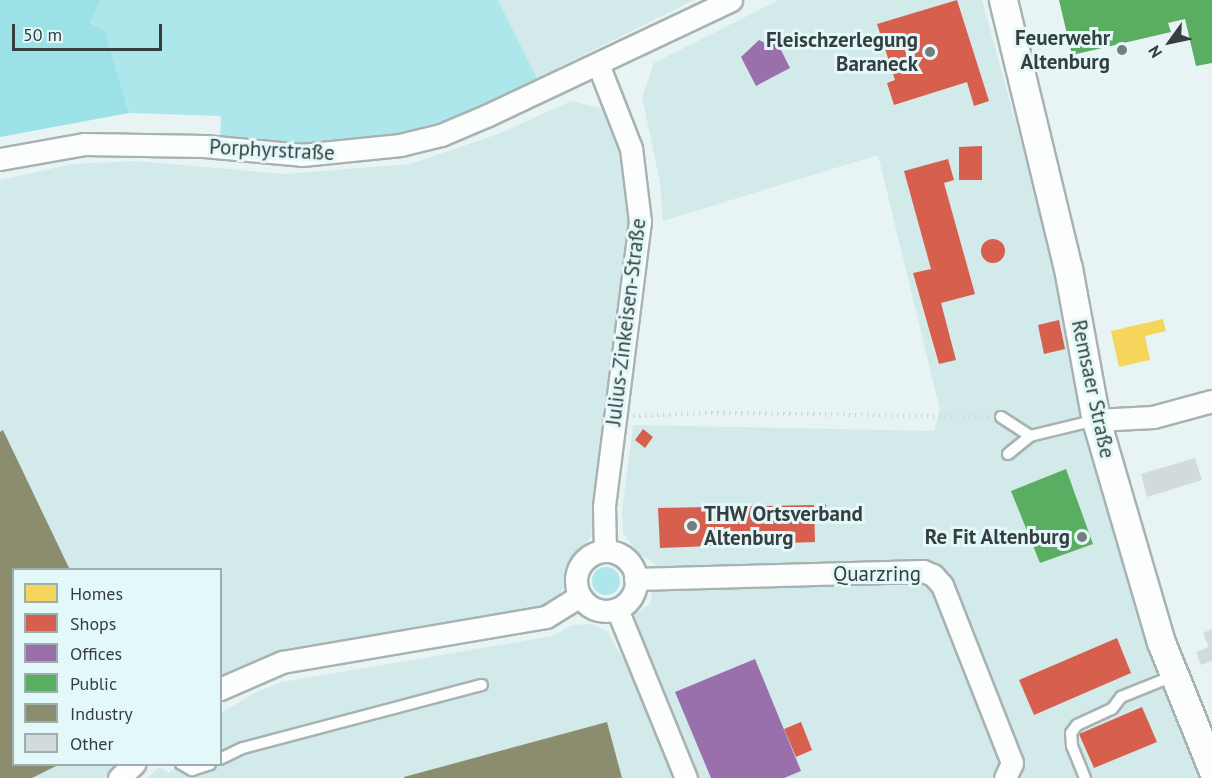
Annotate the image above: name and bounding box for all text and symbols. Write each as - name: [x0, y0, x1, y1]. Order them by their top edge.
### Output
- scale bar: [15, 12, 165, 50]
- north arrow: [1140, 12, 1200, 72]
- text: 50 m: [23, 23, 62, 46]
- place label: Feuerwehr Altenburg: [1015, 25, 1110, 75]
- place label: Fleischzerlegung Baraneck: [766, 27, 918, 77]
- text: N: [1144, 42, 1166, 62]
- marker: Feuerwehr Altenburg: [1115, 43, 1129, 57]
- marker: Fleischzerlegung Baraneck: [923, 45, 937, 59]
- street label: Porphyrstraße: [209, 134, 335, 166]
- street label: Julius-Zinkeisen-Straße: [601, 217, 651, 427]
- street label: Remsaer Straße: [1066, 318, 1120, 460]
- place label: THW Ortsverband Altenburg: [704, 501, 864, 551]
- marker: THW Ortsverband Altenburg: [685, 519, 699, 533]
- place label: Re Fit Altenburg: [924, 524, 1070, 550]
- marker: Re Fit Altenburg: [1075, 530, 1089, 544]
- street label: Quarzring: [833, 561, 921, 587]
- legend: [12, 568, 222, 766]
- text: Homes: [70, 582, 123, 605]
- text: Shops: [70, 612, 116, 635]
- text: Offices: [70, 642, 122, 665]
- text: Public: [70, 672, 117, 695]
- text: Industry: [70, 702, 133, 725]
- text: Other: [70, 732, 114, 755]

